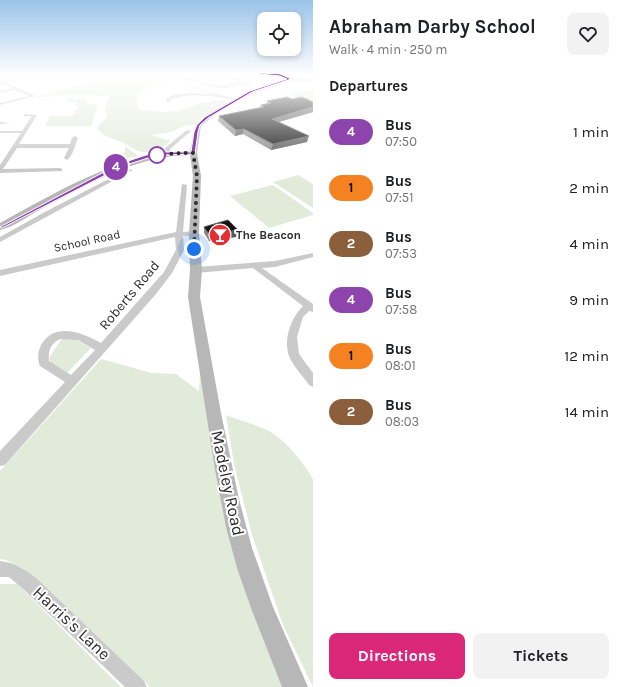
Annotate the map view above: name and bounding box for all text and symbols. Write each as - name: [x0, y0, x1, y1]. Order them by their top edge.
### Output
- map controls: [257, 12, 301, 56]
- button: locate: [257, 12, 301, 56]
- button: heart: [567, 13, 609, 55]
- text: Abraham Darby School: [329, 16, 536, 38]
- text: Walk · 4 min · 250 m: [329, 42, 447, 57]
- text: Departures: [329, 77, 408, 95]
- text: Bus: [385, 116, 412, 134]
- text: 4: [347, 123, 355, 140]
- text: 1 min: [573, 123, 609, 141]
- text: 07:50: [385, 134, 417, 149]
- unlabelled marker: [148, 146, 166, 164]
- line badge: 4: [103, 154, 129, 180]
- text: 4: [112, 158, 120, 175]
- text: Bus: [385, 172, 412, 190]
- text: 1: [349, 179, 354, 196]
- text: 2 min: [569, 179, 609, 197]
- text: 07:51: [385, 190, 413, 205]
- bar icon: The Beacon: [207, 222, 233, 248]
- street label: School Road: [52, 227, 122, 255]
- place label: The Beacon: [236, 228, 301, 242]
- text: Bus: [385, 228, 412, 246]
- text: 2: [347, 235, 355, 252]
- text: 4 min: [570, 235, 609, 253]
- your location: [184, 239, 204, 259]
- text: 07:53: [385, 246, 417, 261]
- street label: Roberts Road: [96, 257, 163, 333]
- text: Bus: [385, 284, 412, 302]
- text: 4: [347, 291, 355, 308]
- text: 9 min: [569, 291, 609, 309]
- text: 07:58: [385, 302, 417, 317]
- text: Bus: [385, 340, 412, 358]
- text: 1: [349, 347, 354, 364]
- text: 12 min: [564, 347, 609, 365]
- text: 08:01: [385, 358, 416, 373]
- text: Bus: [385, 396, 412, 414]
- text: 2: [347, 403, 355, 420]
- text: 14 min: [565, 403, 609, 421]
- text: 08:03: [385, 414, 419, 429]
- street label: Madeley Road: [207, 429, 249, 537]
- street label: Harris's Lane: [29, 582, 115, 664]
- button: Directions: [329, 633, 465, 679]
- button: Tickets: [473, 633, 609, 679]

